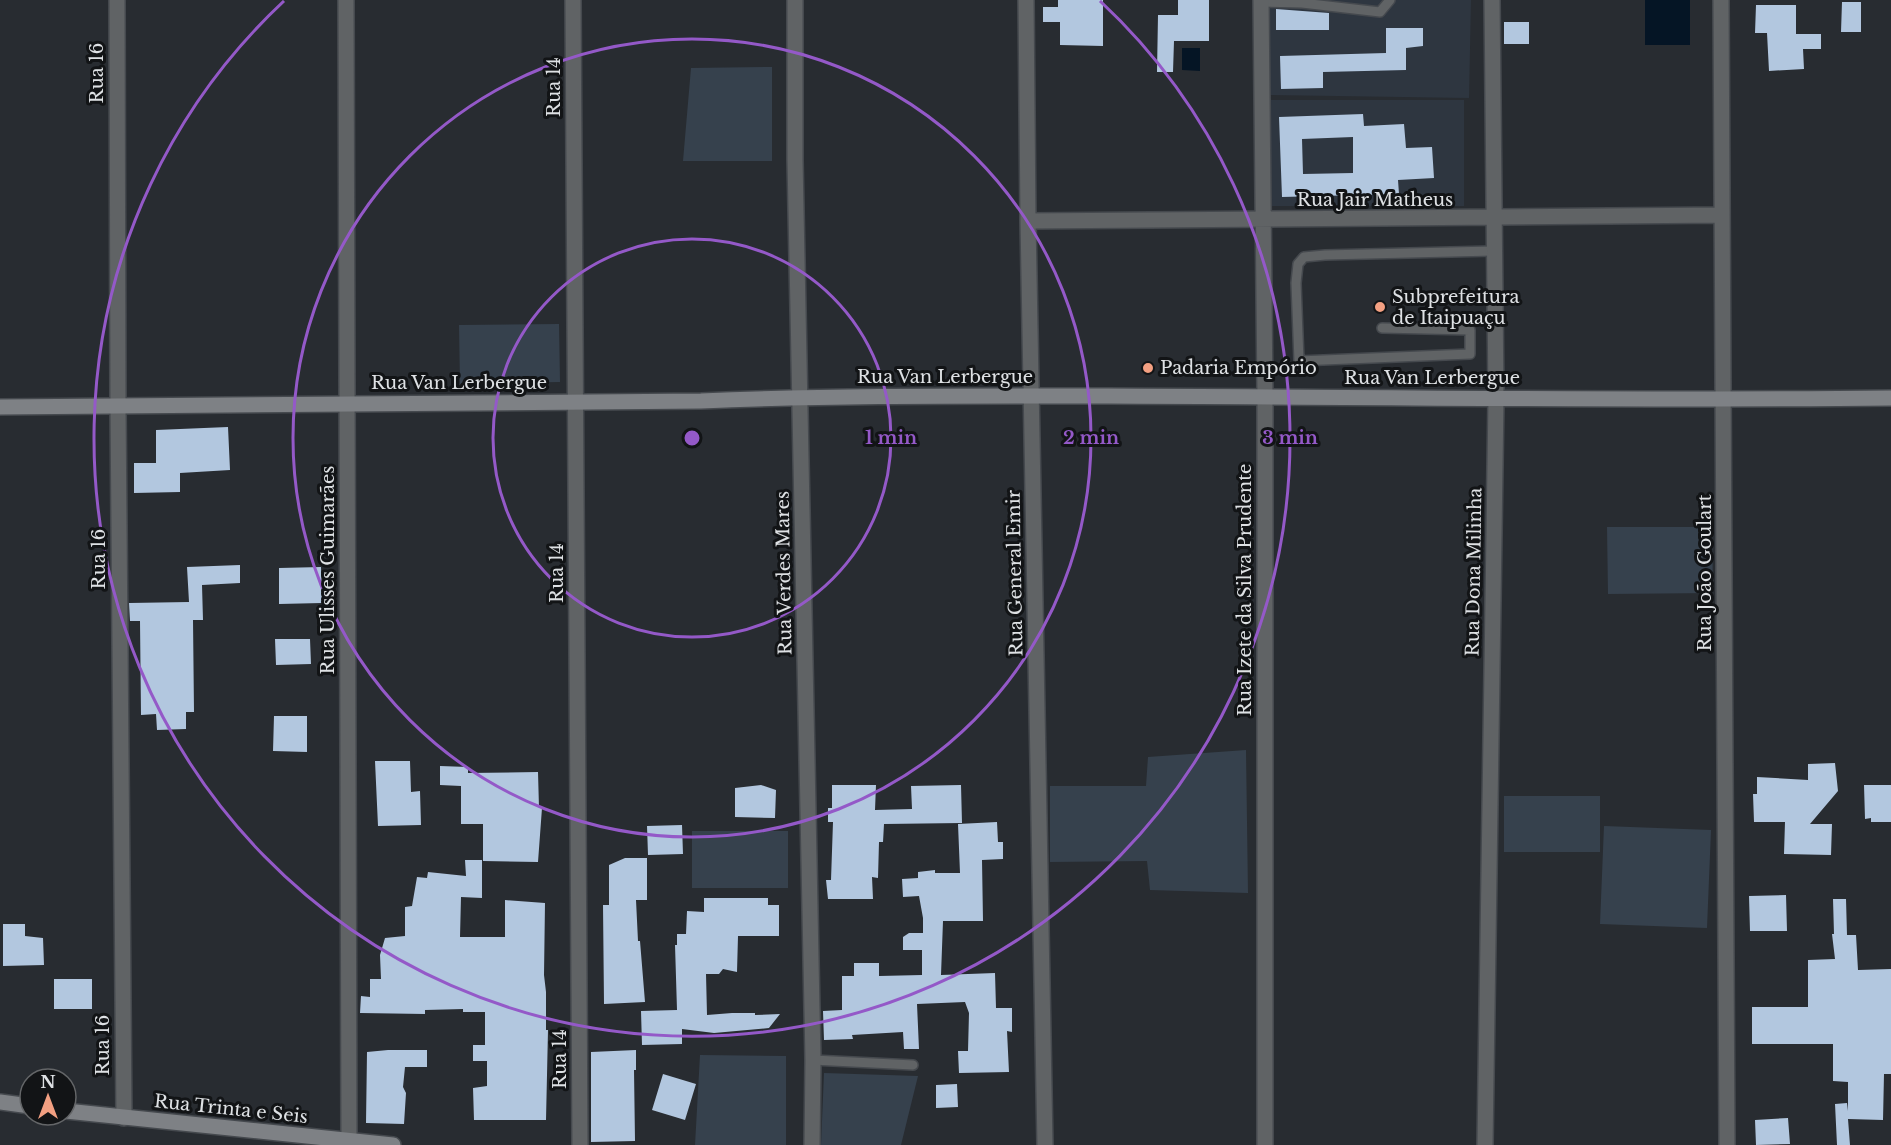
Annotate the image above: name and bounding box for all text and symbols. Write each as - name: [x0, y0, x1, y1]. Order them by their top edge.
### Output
- street label: Rua 16: [86, 43, 108, 103]
- street label: Rua 14: [543, 57, 565, 117]
- street label: Rua Jair Matheus: [1297, 189, 1453, 211]
- place label: Subprefeitura de Itaipuaçu: [1392, 286, 1519, 329]
- marker: Subprefeitura de Itaipuaçu: [1373, 300, 1387, 314]
- place label: Padaria Empório: [1160, 357, 1317, 379]
- marker: Padaria Empório: [1141, 361, 1155, 375]
- street label: Rua Van Lerbergue: [857, 366, 1033, 388]
- street label: Rua Van Lerbergue: [1344, 367, 1520, 389]
- street label: Rua Van Lerbergue: [371, 372, 547, 394]
- text: 1 min: [865, 427, 917, 449]
- text: 2 min: [1063, 427, 1119, 449]
- text: 3 min: [1262, 427, 1318, 449]
- centre of rings: [682, 428, 702, 448]
- street label: Rua Izete da Silva Prudente: [1234, 464, 1256, 716]
- street label: Rua Ulisses Guimarães: [317, 466, 339, 674]
- street label: Rua Dona Milinha: [1462, 487, 1486, 657]
- street label: Rua General Emir: [1003, 489, 1027, 656]
- street label: Rua Verdes Mares: [772, 491, 796, 655]
- street label: Rua João Goulart: [1694, 494, 1716, 652]
- street label: Rua 16: [88, 529, 110, 589]
- street label: Rua 14: [546, 543, 568, 603]
- street label: Rua 16: [92, 1015, 114, 1075]
- street label: Rua 14: [549, 1029, 571, 1089]
- north arrow: [18, 1067, 78, 1127]
- text: N: [40, 1072, 56, 1092]
- street label: Rua Trinta e Seis: [153, 1090, 309, 1128]

